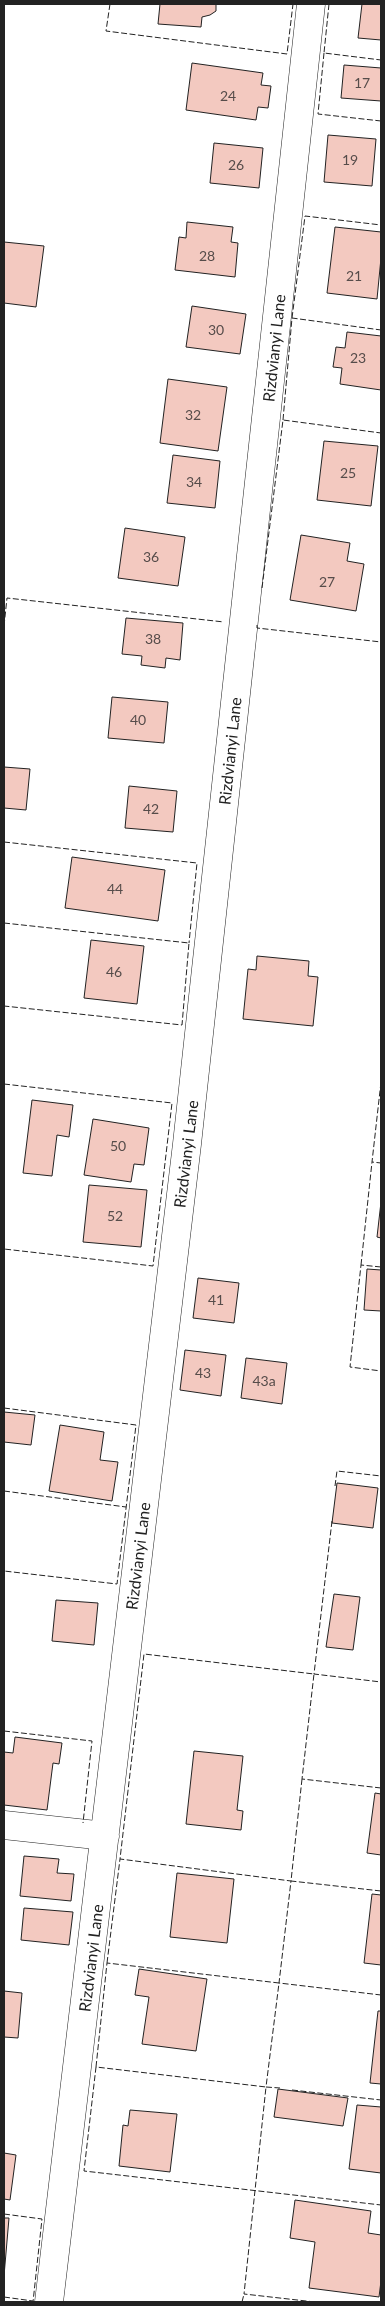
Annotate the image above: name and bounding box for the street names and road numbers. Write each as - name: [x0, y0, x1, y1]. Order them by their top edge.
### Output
- street label: Rizdvianyi Lane: [258, 293, 289, 403]
- street label: Rizdvianyi Lane: [214, 696, 245, 806]
- street label: Rizdvianyi Lane: [169, 1099, 202, 1209]
- street label: Rizdvianyi Lane: [121, 1501, 154, 1611]
- street label: Rizdvianyi Lane: [74, 1903, 107, 2013]

